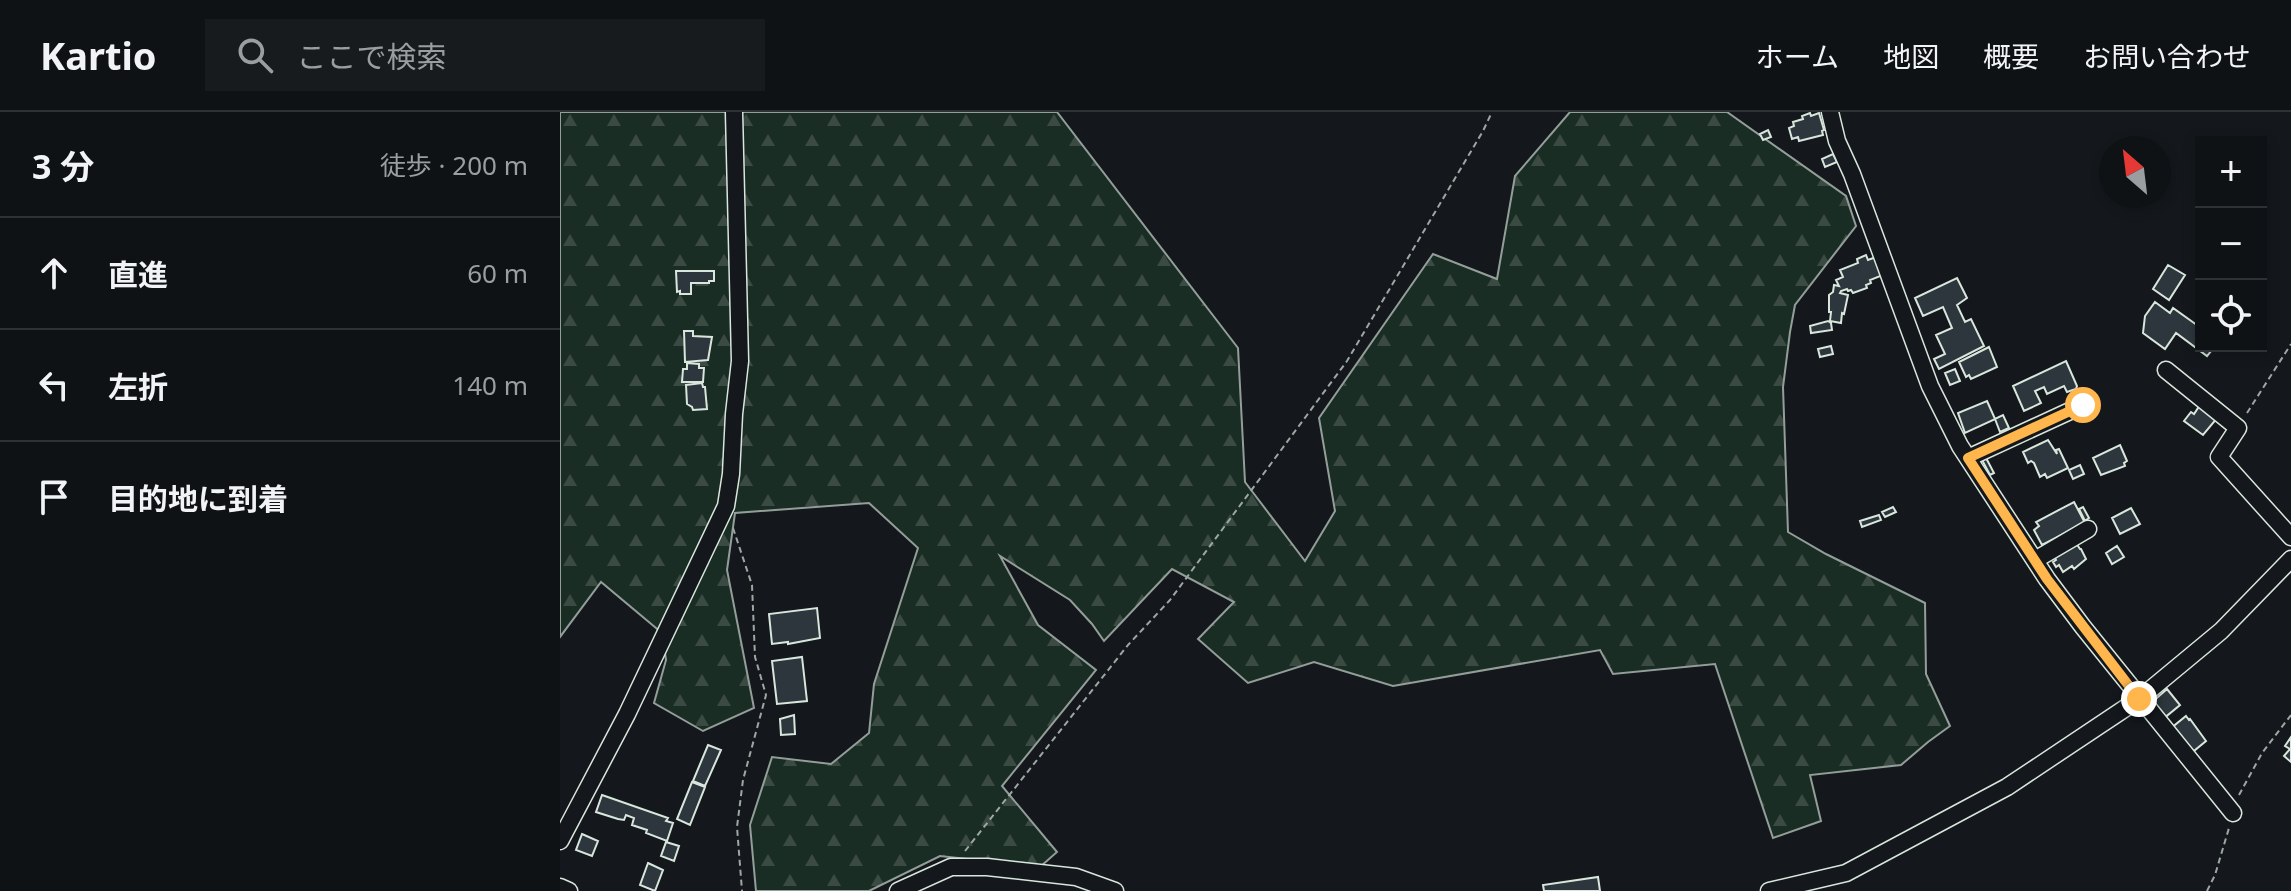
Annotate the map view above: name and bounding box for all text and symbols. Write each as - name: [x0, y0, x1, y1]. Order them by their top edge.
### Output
- search box: [205, 19, 765, 91]
- text: Kartio: [40, 29, 157, 81]
- icon: search: [233, 33, 277, 77]
- text: ここで検索: [297, 36, 447, 77]
- text: ホーム: [1756, 37, 1839, 75]
- text: 地図: [1883, 37, 1939, 75]
- text: 概要: [1983, 37, 2039, 75]
- text: お問い合わせ: [2083, 37, 2251, 75]
- north arrow: [2099, 136, 2171, 208]
- map controls: [2195, 136, 2267, 352]
- button: +: [2195, 136, 2267, 208]
- text: 3 分: [32, 143, 94, 189]
- text: 徒歩 · 200 m: [380, 147, 528, 183]
- button: −: [2195, 208, 2267, 280]
- icon: ahead: [32, 251, 76, 295]
- text: 直進: [108, 254, 168, 295]
- text: 60 m: [467, 255, 528, 291]
- button: locate: [2195, 280, 2267, 352]
- icon: left: [32, 363, 76, 407]
- text: 左折: [108, 366, 168, 407]
- text: 140 m: [452, 367, 528, 403]
- route start: [2065, 387, 2101, 423]
- icon: arrive: [32, 475, 76, 519]
- text: 目的地に到着: [108, 478, 288, 519]
- route end: [2121, 681, 2157, 717]

